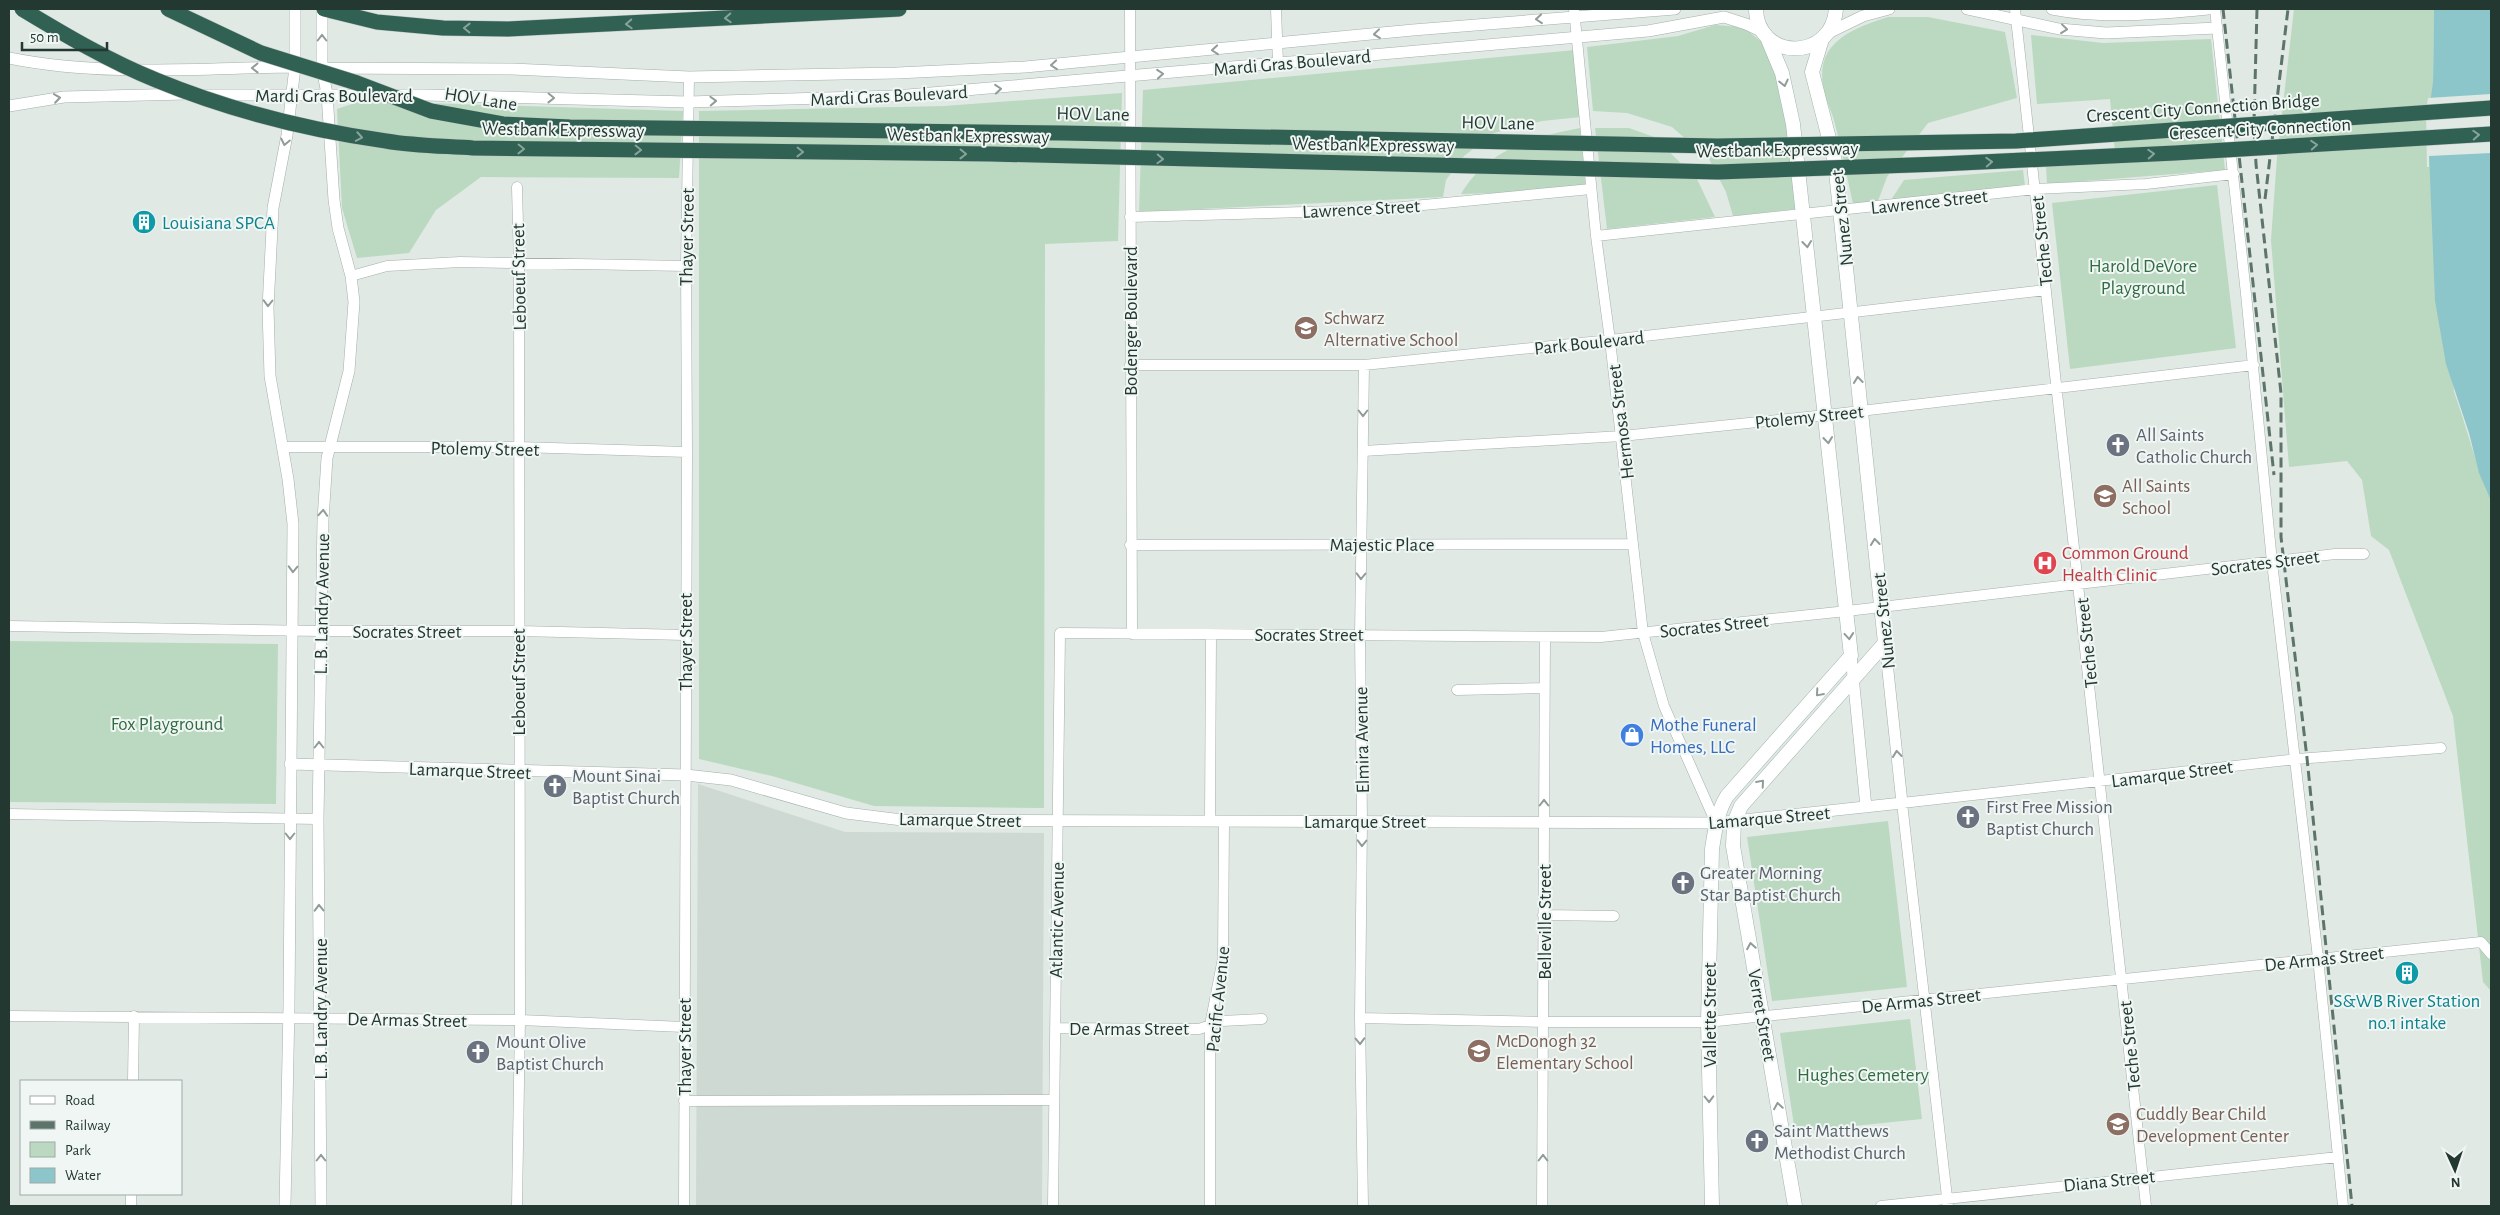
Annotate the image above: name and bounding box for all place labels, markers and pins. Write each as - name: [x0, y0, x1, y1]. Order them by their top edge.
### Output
- building icon: Louisiana SPCA: [131, 209, 157, 235]
- place label: Louisiana SPCA: [162, 214, 275, 233]
- place label: Schwarz Alternative School: [1324, 309, 1458, 350]
- school or university icon: Schwarz Alternative School: [1293, 315, 1319, 341]
- place label: All Saints Catholic Church: [2136, 426, 2252, 467]
- church icon: All Saints Catholic Church: [2105, 432, 2131, 458]
- place label: All Saints School: [2122, 477, 2190, 518]
- school or university icon: All Saints School: [2092, 483, 2118, 509]
- place label: Common Ground Health Clinic: [2062, 544, 2189, 585]
- hospital icon: Common Ground Health Clinic: [2032, 550, 2058, 576]
- place label: Mothe Funeral Homes, LLC: [1650, 716, 1757, 757]
- shop icon: Mothe Funeral Homes, LLC: [1619, 722, 1645, 748]
- place label: Mount Sinai Baptist Church: [572, 767, 680, 808]
- church icon: Mount Sinai Baptist Church: [542, 773, 568, 799]
- place label: First Free Mission Baptist Church: [1986, 798, 2113, 839]
- church icon: First Free Mission Baptist Church: [1955, 804, 1981, 830]
- place label: Greater Morning Star Baptist Church: [1700, 864, 1841, 905]
- church icon: Greater Morning Star Baptist Church: [1670, 870, 1696, 896]
- building icon: S&WB River Station no.1 intake: [2394, 960, 2420, 986]
- place label: S&WB River Station no.1 intake: [2334, 992, 2480, 1033]
- place label: McDonogh 32 Elementary School: [1496, 1032, 1634, 1073]
- place label: Mount Olive Baptist Church: [496, 1033, 604, 1074]
- school or university icon: McDonogh 32 Elementary School: [1466, 1038, 1492, 1064]
- church icon: Mount Olive Baptist Church: [465, 1039, 491, 1065]
- place label: Cuddly Bear Child Development Center: [2136, 1105, 2289, 1146]
- school or university icon: Cuddly Bear Child Development Center: [2105, 1111, 2131, 1137]
- place label: Saint Matthews Methodist Church: [1774, 1122, 1906, 1163]
- church icon: Saint Matthews Methodist Church: [1744, 1128, 1770, 1154]

